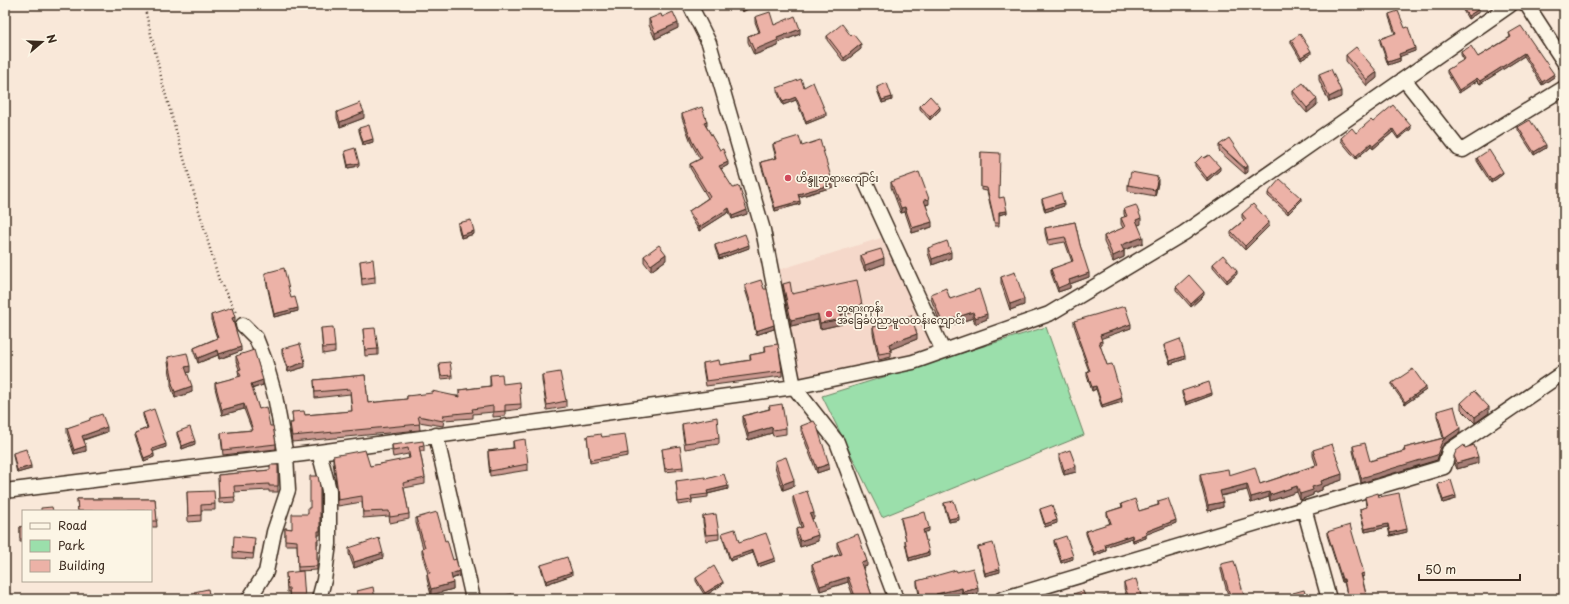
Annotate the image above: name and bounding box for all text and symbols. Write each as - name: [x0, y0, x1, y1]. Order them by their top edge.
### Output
- north arrow: [22, 22, 62, 62]
- text: N: [42, 32, 61, 46]
- place label: ဟိန္ဒူဘုရားကျောင်း: [796, 170, 879, 187]
- marker: ဟိန္ဒူဘုရားကျောင်း: [783, 173, 793, 183]
- place label: ဘုရားကုန်း အခြေခံပညာမူလတန်းကျောင်း: [837, 300, 965, 329]
- marker: ဘုရားကုန်း အခြေခံပညာမူလတန်းကျောင်း: [824, 309, 834, 319]
- legend: [22, 510, 152, 582]
- text: Road: [58, 516, 87, 534]
- text: Park: [58, 536, 85, 554]
- text: Building: [58, 556, 105, 574]
- scale bar: [1419, 556, 1520, 582]
- text: 50 m: [1425, 560, 1456, 578]

